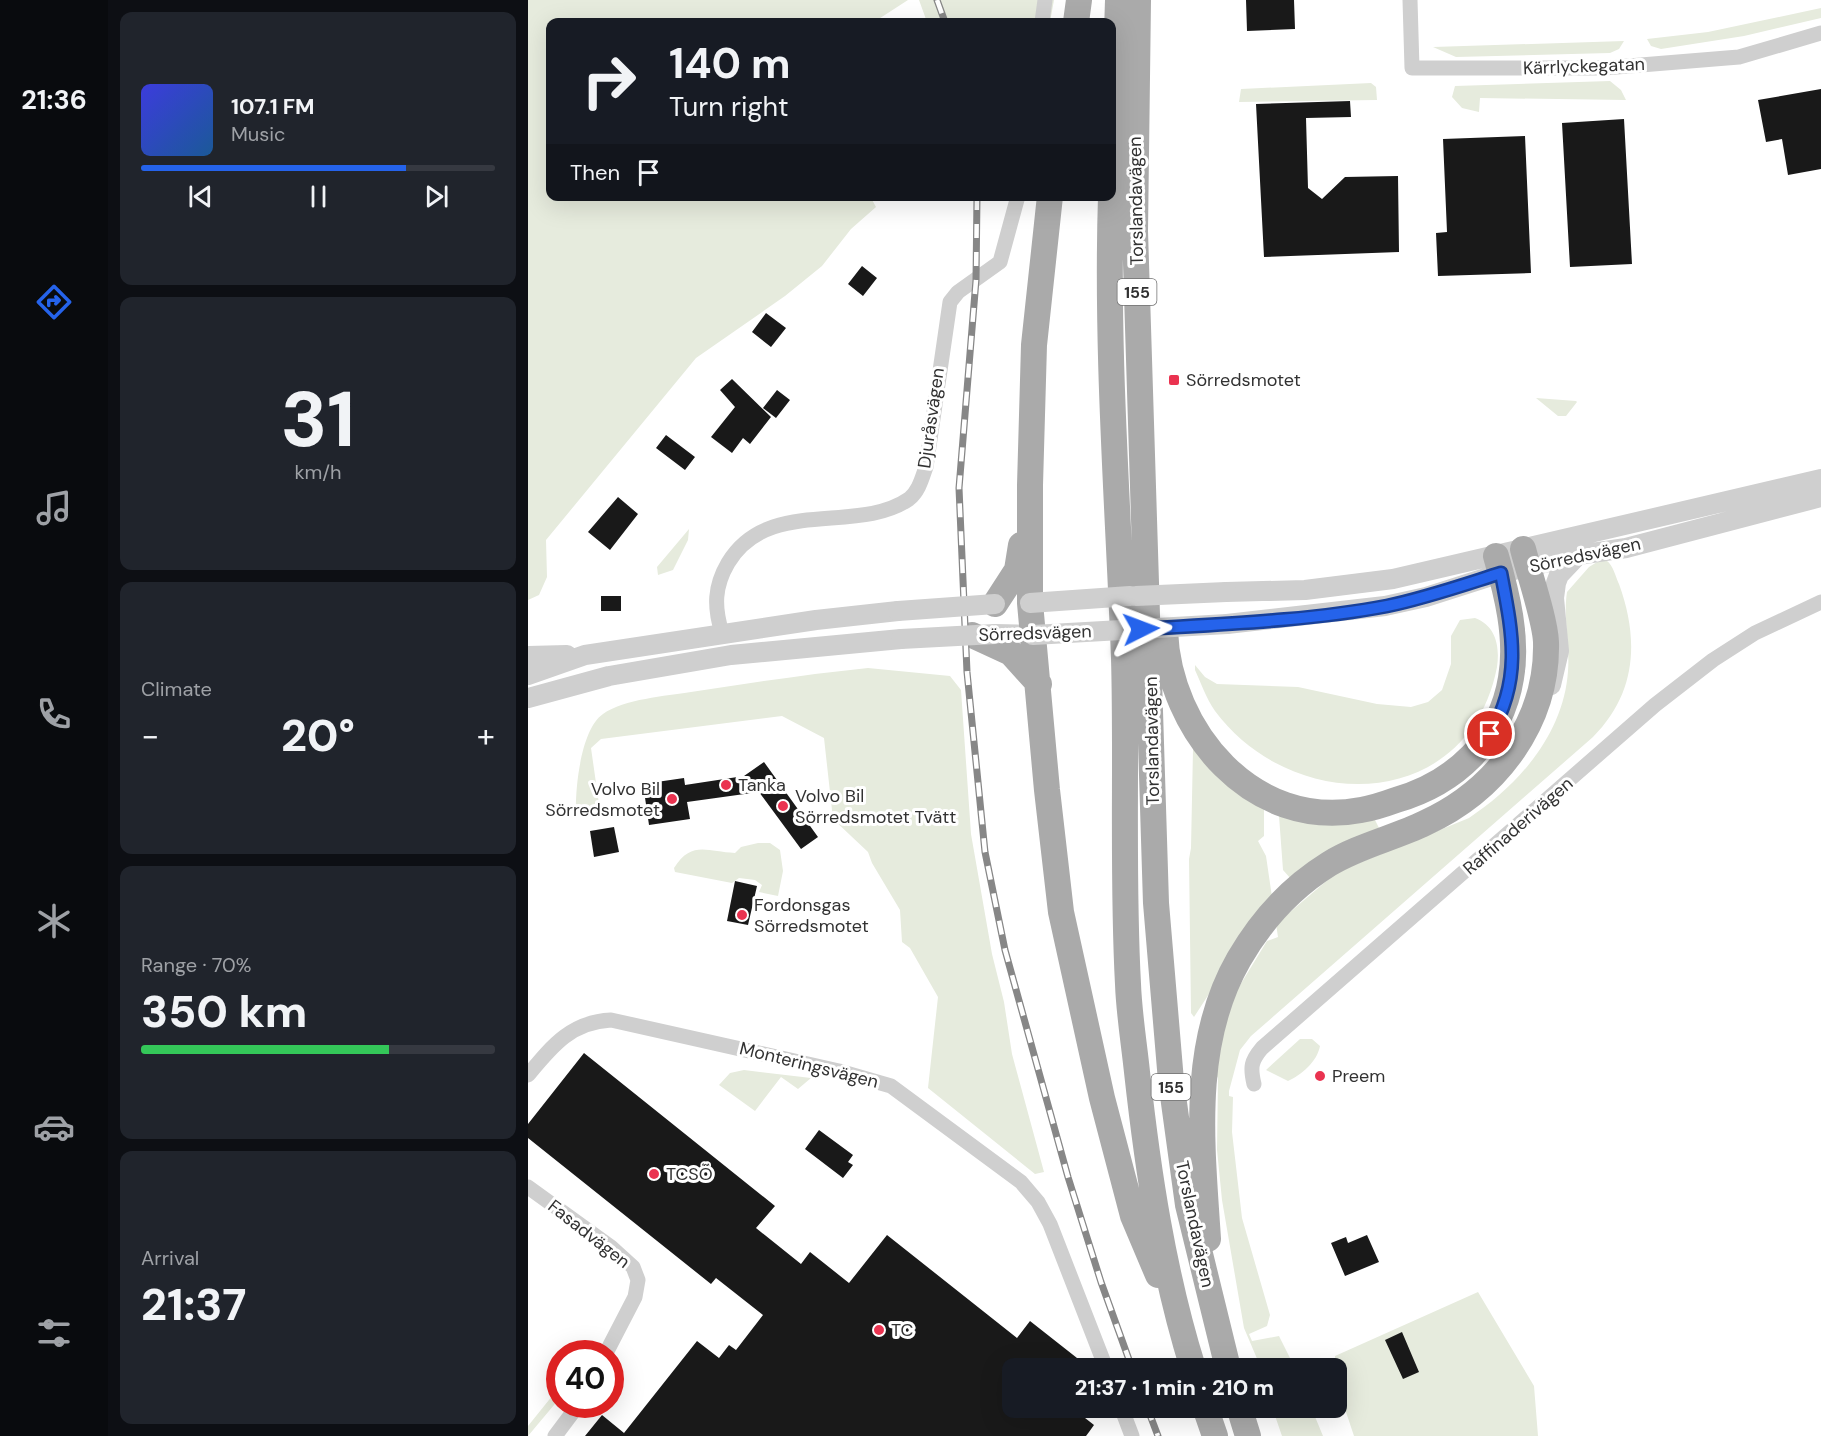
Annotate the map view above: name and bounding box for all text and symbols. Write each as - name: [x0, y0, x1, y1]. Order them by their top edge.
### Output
- text: 140 m: [669, 36, 791, 91]
- icon: right: [570, 42, 648, 120]
- street label: Kärrlyckegatan: [1523, 52, 1645, 80]
- text: 21:36: [21, 82, 87, 117]
- text: Turn right: [669, 89, 789, 124]
- text: 107.1 FM: [231, 92, 315, 121]
- text: Music: [231, 121, 286, 147]
- street label: Torslandavägen: [1123, 136, 1149, 266]
- icon: arrive: [632, 156, 665, 189]
- text: Then: [570, 158, 620, 187]
- icon: previous: [184, 180, 217, 213]
- icon: pause: [302, 180, 335, 213]
- icon: next: [420, 180, 453, 213]
- road number: 155: [1118, 279, 1156, 305]
- icon: directions: [33, 281, 75, 323]
- street label: Djuråsvägen: [912, 366, 950, 470]
- place label: Sörredsmotet: [1186, 368, 1301, 392]
- text: 31: [281, 369, 355, 470]
- marker: Sörredsmotet: [1167, 373, 1181, 387]
- text: km/h: [294, 459, 342, 485]
- icon: music: [33, 487, 75, 529]
- street label: Sörredsvägen: [1527, 531, 1643, 579]
- position arrow: [1109, 597, 1173, 661]
- street label: Sörredsvägen: [978, 619, 1092, 647]
- text: Climate: [141, 676, 212, 702]
- street label: Torslandavägen: [1139, 676, 1165, 806]
- icon: phone: [33, 693, 75, 735]
- text: 20°: [281, 706, 355, 765]
- pin: [1464, 708, 1515, 759]
- text: −: [141, 714, 159, 757]
- text: +: [477, 714, 495, 757]
- icon: arrive: [1473, 717, 1506, 750]
- street label: Raffinaderivägen: [1458, 772, 1578, 880]
- place label: Tanka: [738, 773, 786, 797]
- place label: Volvo Bil Sörredsmotet: [545, 777, 660, 822]
- marker: Tanka: [719, 778, 733, 792]
- place label: Volvo Bil Sörredsmotet Tvätt: [795, 784, 956, 829]
- marker: Volvo Bil Sörredsmotet: [665, 792, 679, 806]
- marker: Volvo Bil Sörredsmotet Tvätt: [776, 799, 790, 813]
- place label: Fordonsgas Sörredsmotet: [754, 893, 869, 938]
- icon: climate: [33, 900, 75, 942]
- marker: Fordonsgas Sörredsmotet: [735, 908, 749, 922]
- text: Range · 70%: [141, 952, 251, 978]
- text: 350 km: [141, 982, 307, 1041]
- street label: Monteringsvägen: [737, 1036, 881, 1094]
- place label: Preem: [1332, 1064, 1385, 1088]
- marker: Preem: [1313, 1069, 1327, 1083]
- road number: 155: [1152, 1074, 1190, 1100]
- icon: car: [33, 1106, 75, 1148]
- street label: Torslandavägen: [1170, 1159, 1220, 1289]
- place label: TCSÖ: [666, 1162, 713, 1186]
- marker: TCSÖ: [647, 1167, 661, 1181]
- street label: Fasadvägen: [543, 1194, 635, 1274]
- text: Arrival: [141, 1245, 199, 1271]
- text: 21:37: [141, 1275, 246, 1334]
- icon: filters: [33, 1312, 75, 1354]
- place label: TC: [891, 1318, 913, 1342]
- marker: TC: [872, 1323, 886, 1337]
- speed limit sign: 40: [546, 1340, 624, 1418]
- text: 21:37 · 1 min · 210 m: [1075, 1373, 1274, 1402]

